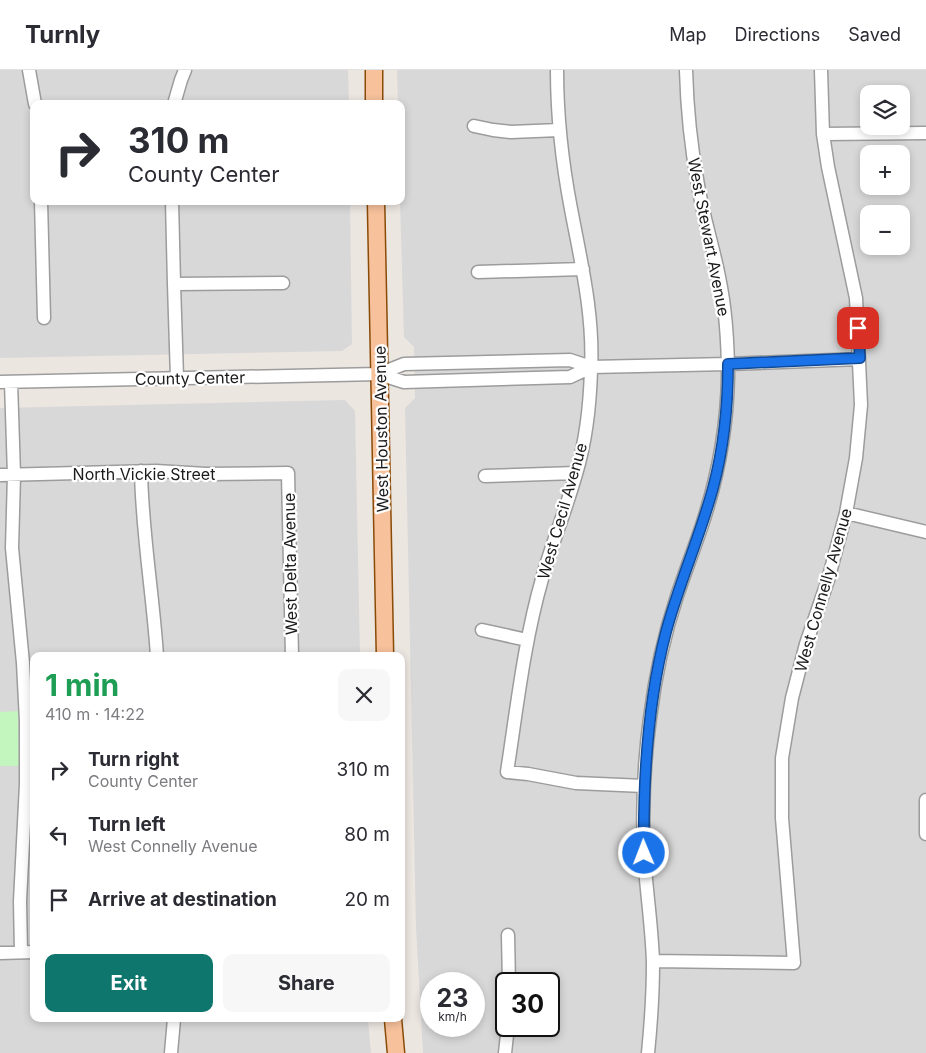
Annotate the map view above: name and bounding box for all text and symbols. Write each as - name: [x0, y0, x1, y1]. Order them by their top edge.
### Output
- text: Turnly: [25, 20, 100, 49]
- text: Map: [669, 24, 707, 45]
- text: Directions: [735, 24, 820, 45]
- text: Saved: [848, 24, 901, 45]
- map controls: [860, 85, 910, 255]
- button: layers: [860, 85, 910, 135]
- text: 310 m: [128, 119, 230, 161]
- icon: right: [45, 120, 110, 185]
- button: +: [860, 145, 910, 195]
- street label: West Stewart Avenue: [684, 156, 734, 318]
- text: County Center: [128, 161, 279, 187]
- button: −: [860, 205, 910, 255]
- pin: [837, 307, 879, 349]
- icon: arrive: [844, 314, 872, 342]
- street label: West Houston Avenue: [370, 345, 392, 513]
- street label: County Center: [135, 367, 245, 389]
- street label: West Cecil Avenue: [533, 440, 591, 582]
- street label: North Vickie Street: [73, 464, 215, 484]
- street label: West Delta Avenue: [279, 493, 301, 635]
- street label: West Connelly Avenue: [790, 506, 856, 674]
- text: 1 min: [45, 667, 119, 703]
- button: close: [338, 669, 390, 721]
- text: 410 m · 14:22: [45, 704, 145, 724]
- text: Turn right: [88, 748, 179, 771]
- icon: right: [45, 756, 73, 784]
- text: 310 m: [337, 758, 390, 781]
- text: County Center: [88, 771, 198, 791]
- text: Turn left: [88, 813, 166, 836]
- icon: left: [45, 821, 73, 849]
- text: 80 m: [344, 823, 390, 846]
- position arrow: [617, 826, 669, 878]
- text: West Connelly Avenue: [88, 836, 258, 856]
- icon: arrive: [45, 886, 73, 914]
- text: Arrive at destination: [88, 888, 277, 911]
- text: 20 m: [344, 888, 390, 911]
- button: Exit: [45, 954, 213, 1012]
- button: Share: [223, 954, 390, 1012]
- speed limit sign: 30: [495, 972, 560, 1037]
- text: 23: [437, 983, 468, 1013]
- text: km/h: [438, 1009, 467, 1024]

